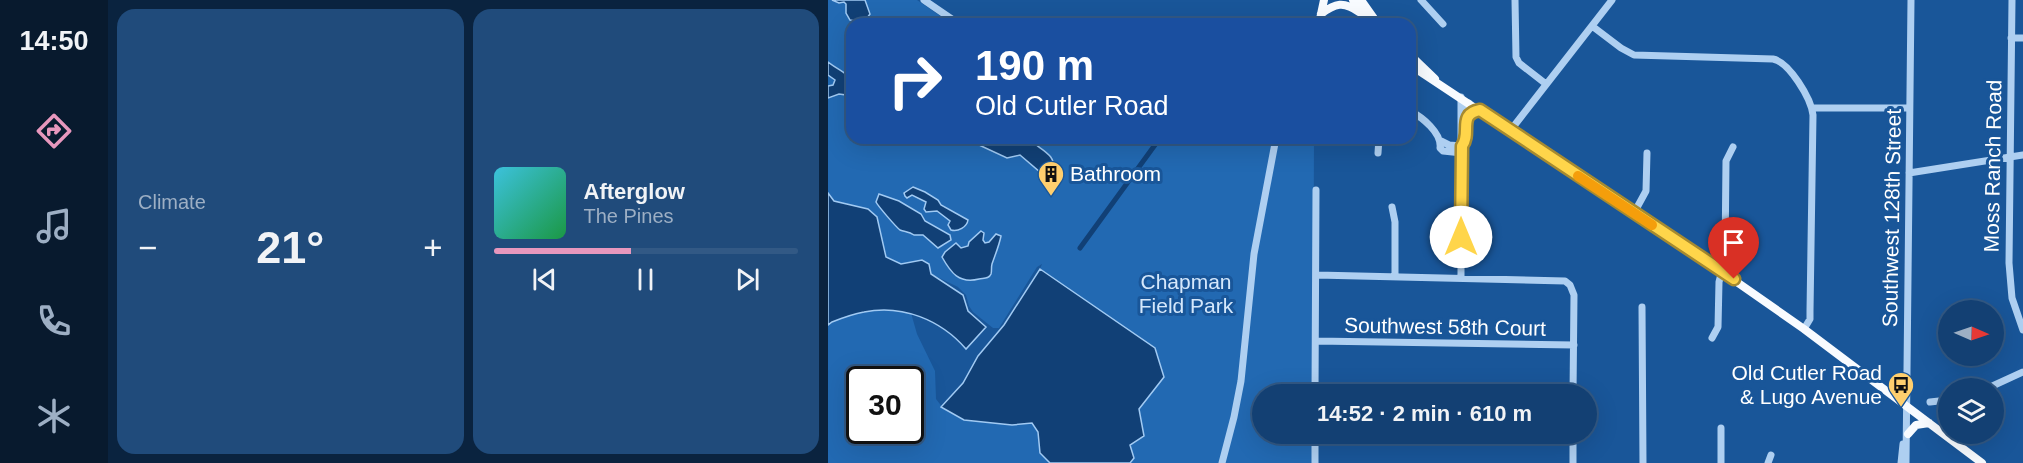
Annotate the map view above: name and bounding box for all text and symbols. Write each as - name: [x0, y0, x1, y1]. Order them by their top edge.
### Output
- text: 14:50: [19, 26, 89, 56]
- icon: right: [876, 42, 954, 120]
- text: 190 m: [975, 42, 1094, 89]
- street label: Moss Ranch Road: [1979, 79, 2006, 253]
- text: Old Cutler Road: [975, 91, 1169, 121]
- street label: Southwest 128th Street: [1878, 108, 1905, 327]
- icon: directions: [33, 110, 75, 152]
- building icon: Bathroom: [1036, 159, 1066, 197]
- place label: Bathroom: [1070, 162, 1161, 185]
- text: Afterglow: [584, 179, 685, 204]
- text: Climate: [138, 191, 206, 213]
- icon: music: [33, 205, 75, 247]
- text: The Pines: [584, 205, 674, 227]
- position arrow: [1429, 205, 1493, 269]
- pin: [1708, 217, 1759, 279]
- text: 21°: [256, 222, 324, 273]
- icon: arrive: [1717, 226, 1750, 259]
- text: −: [138, 229, 157, 266]
- text: +: [423, 229, 443, 266]
- icon: previous: [528, 263, 561, 296]
- icon: pause: [629, 263, 662, 296]
- icon: next: [731, 263, 764, 296]
- park label: Chapman Field Park: [1139, 270, 1234, 317]
- icon: phone: [33, 300, 75, 342]
- north arrow: [1938, 300, 2004, 366]
- map controls: [1938, 300, 2004, 444]
- street label: Southwest 58th Court: [1344, 313, 1546, 340]
- place label: Old Cutler Road & Lugo Avenue: [1731, 361, 1882, 408]
- speed limit sign: 30: [846, 366, 924, 444]
- bus stop icon: Old Cutler Road & Lugo Avenue: [1886, 370, 1916, 408]
- button: layers: [1938, 378, 2004, 444]
- icon: climate: [33, 395, 75, 437]
- text: 14:52 · 2 min · 610 m: [1317, 401, 1532, 426]

